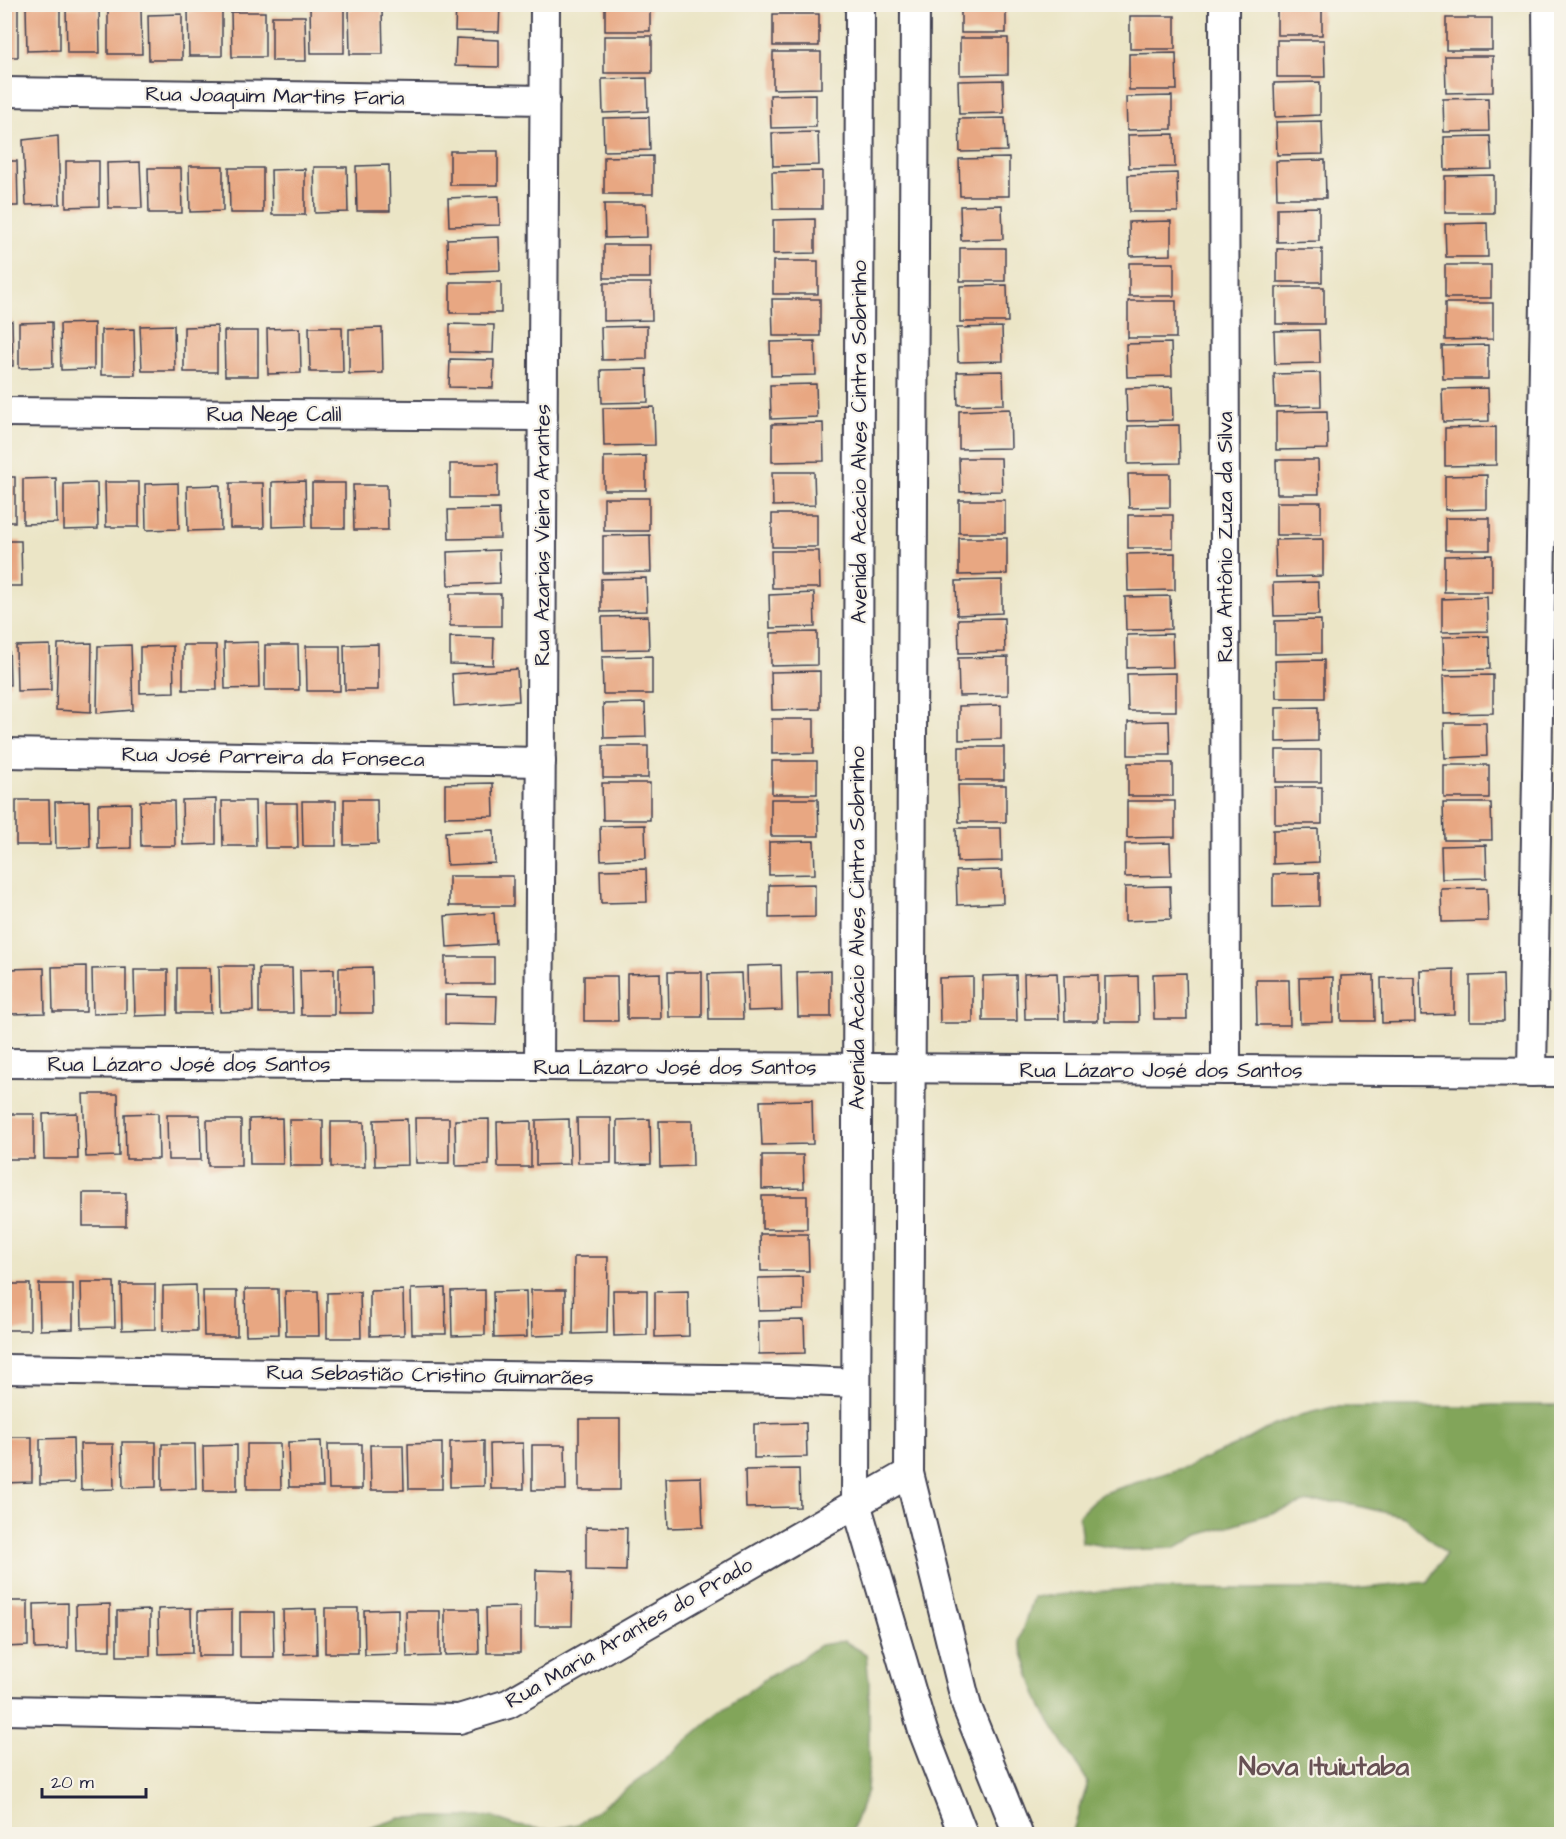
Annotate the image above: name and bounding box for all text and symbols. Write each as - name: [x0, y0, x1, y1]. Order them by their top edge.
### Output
- street label: Rua Joaquim Martins Faria: [145, 79, 405, 113]
- street label: Avenida Acácio Alves Cintra Sobrinho: [845, 260, 874, 624]
- street label: Rua Nege Calil: [206, 400, 342, 431]
- street label: Rua Azarias Vieira Arantes: [528, 404, 557, 666]
- street label: Rua Antônio Zuza da Silva: [1211, 411, 1240, 662]
- street label: Rua José Parreira da Fonseca: [121, 740, 425, 774]
- street label: Avenida Acácio Alves Cintra Sobrinho: [843, 746, 872, 1110]
- street label: Rua Lázaro José dos Santos: [47, 1050, 331, 1079]
- street label: Rua Lázaro José dos Santos: [533, 1053, 817, 1082]
- street label: Rua Lázaro José dos Santos: [1019, 1056, 1303, 1085]
- street label: Rua Sebastião Cristino Guimarães: [266, 1358, 594, 1392]
- street label: Rua Maria Arantes do Prado: [500, 1550, 758, 1716]
- district label: Nova Ituiutaba: [1239, 1748, 1410, 1786]
- scale bar: [42, 1761, 146, 1799]
- text: 20 m: [51, 1770, 94, 1795]

